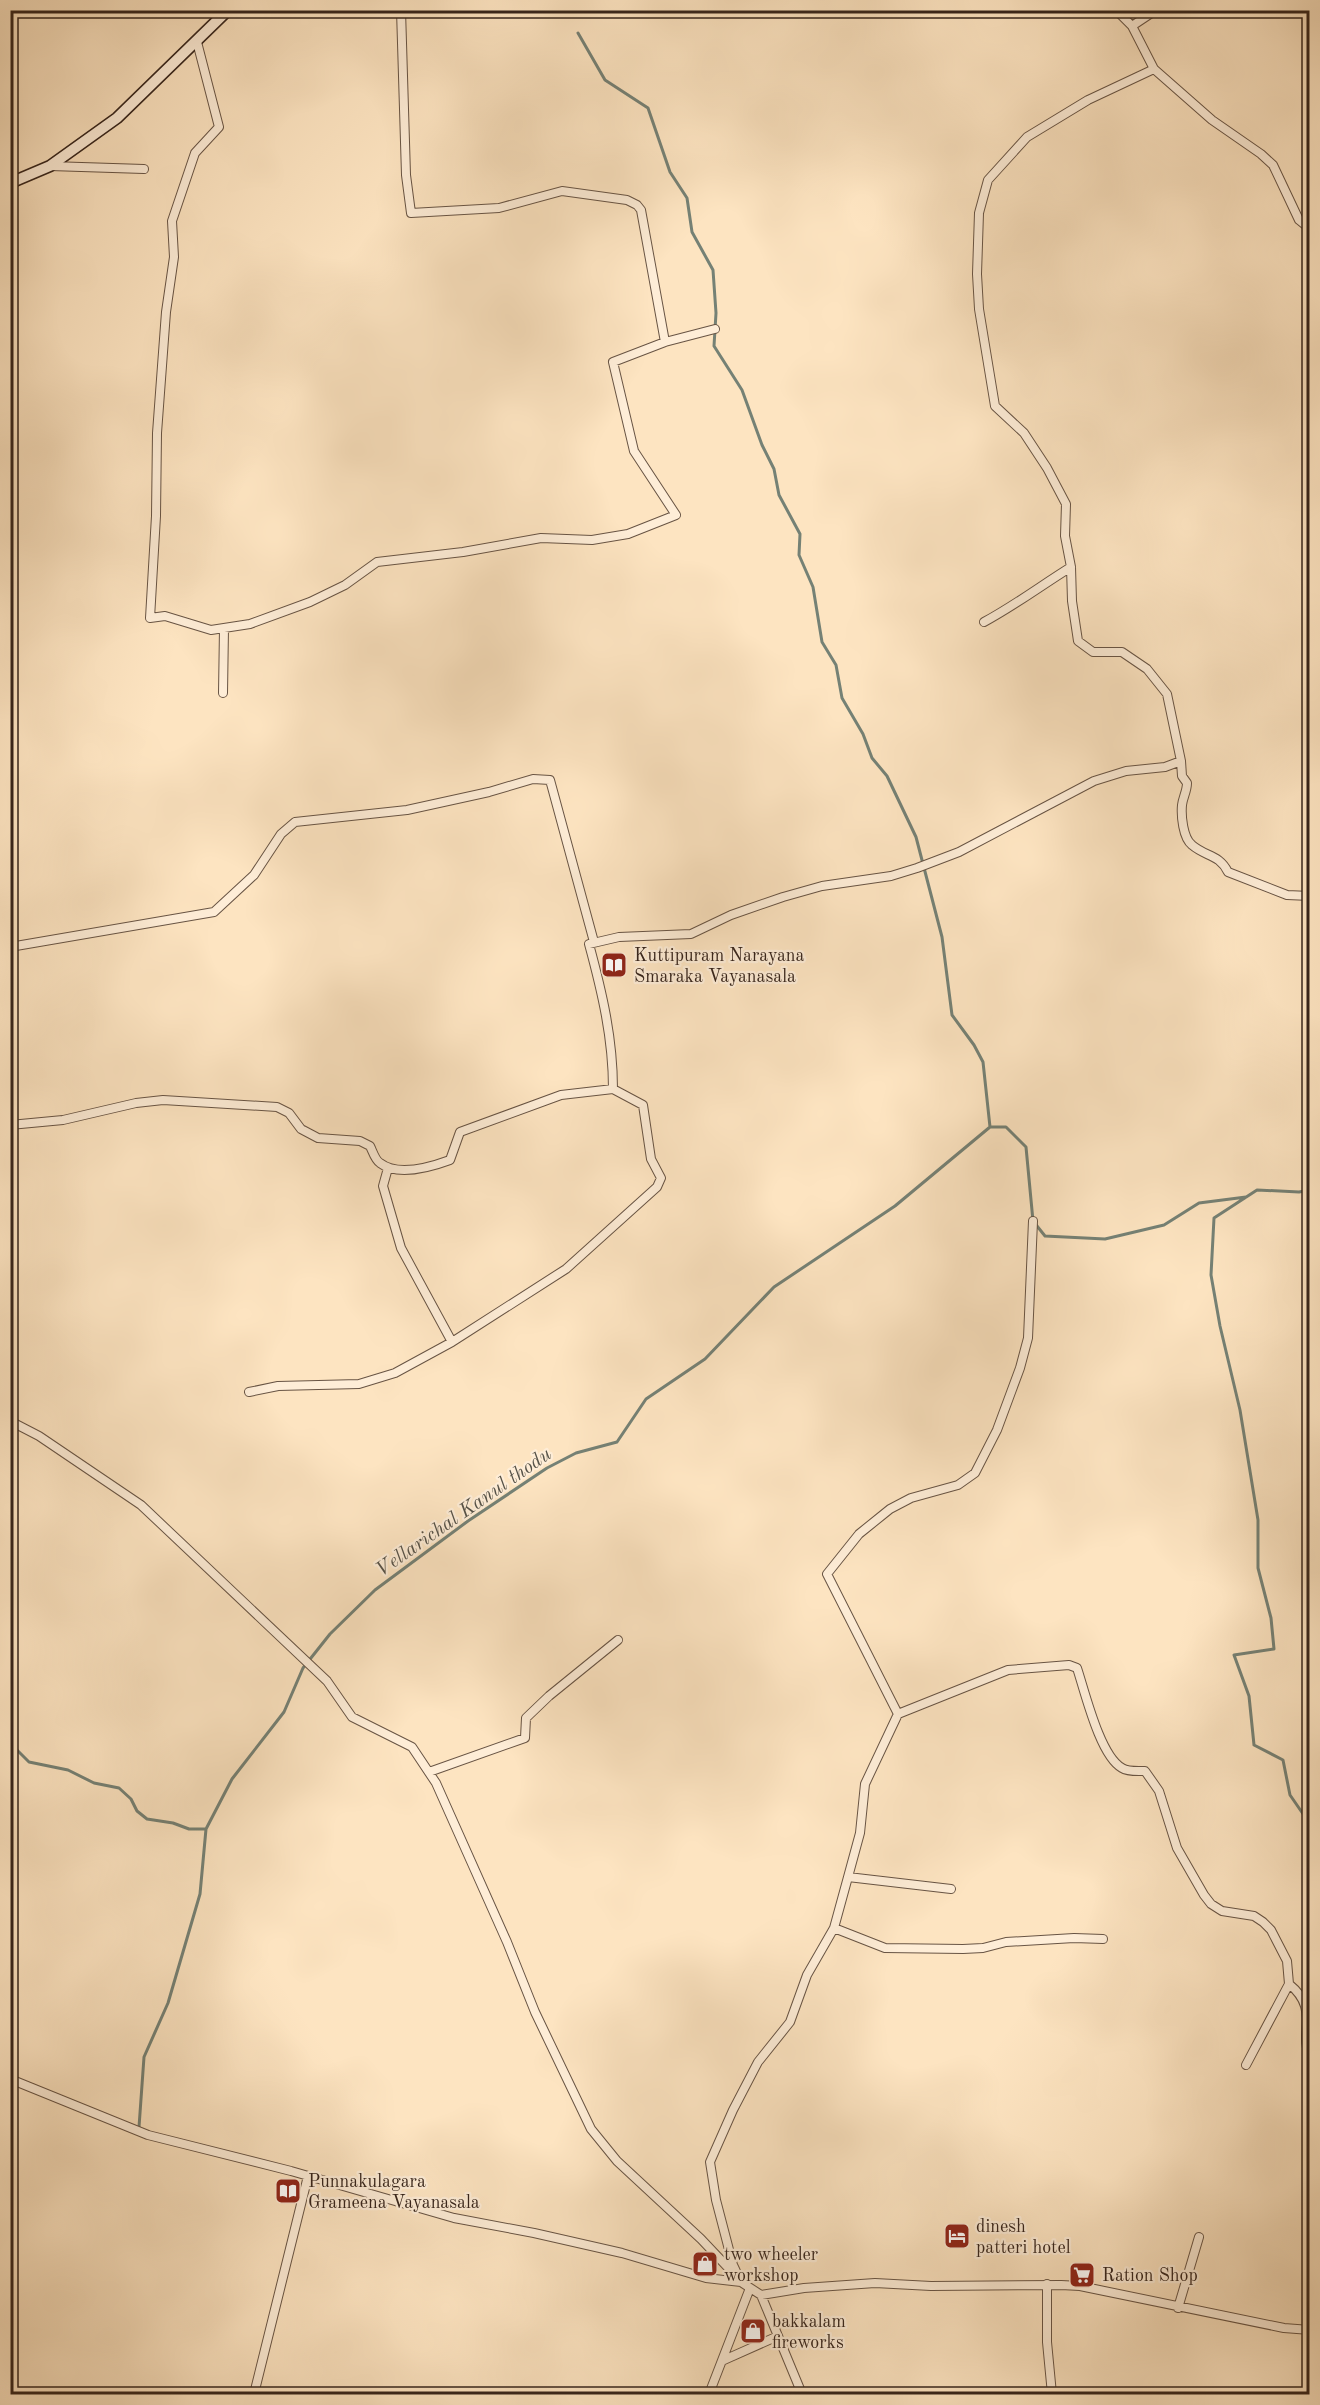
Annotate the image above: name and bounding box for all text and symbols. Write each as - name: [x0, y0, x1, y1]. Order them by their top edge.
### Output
- place label: Kuttipuram Narayana Smaraka Vayanasala: [634, 947, 805, 986]
- library icon: Kuttipuram Narayana Smaraka Vayanasala: [599, 950, 629, 980]
- water label: Vellarichal Kanul thodu: [373, 1444, 556, 1581]
- place label: Punnakulagara Grameena Vayanasala: [308, 2173, 480, 2212]
- library icon: Punnakulagara Grameena Vayanasala: [273, 2176, 303, 2206]
- place label: dinesh patteri hotel: [976, 2218, 1071, 2257]
- hotel icon: dinesh patteri hotel: [942, 2221, 972, 2251]
- place label: two wheeler workshop: [724, 2246, 819, 2285]
- shop icon: two wheeler workshop: [690, 2249, 720, 2279]
- supermarket icon: Ration Shop: [1067, 2260, 1097, 2290]
- place label: Ration Shop: [1102, 2267, 1198, 2285]
- place label: bakkalam fireworks: [772, 2313, 846, 2352]
- shop icon: bakkalam fireworks: [738, 2316, 768, 2346]

